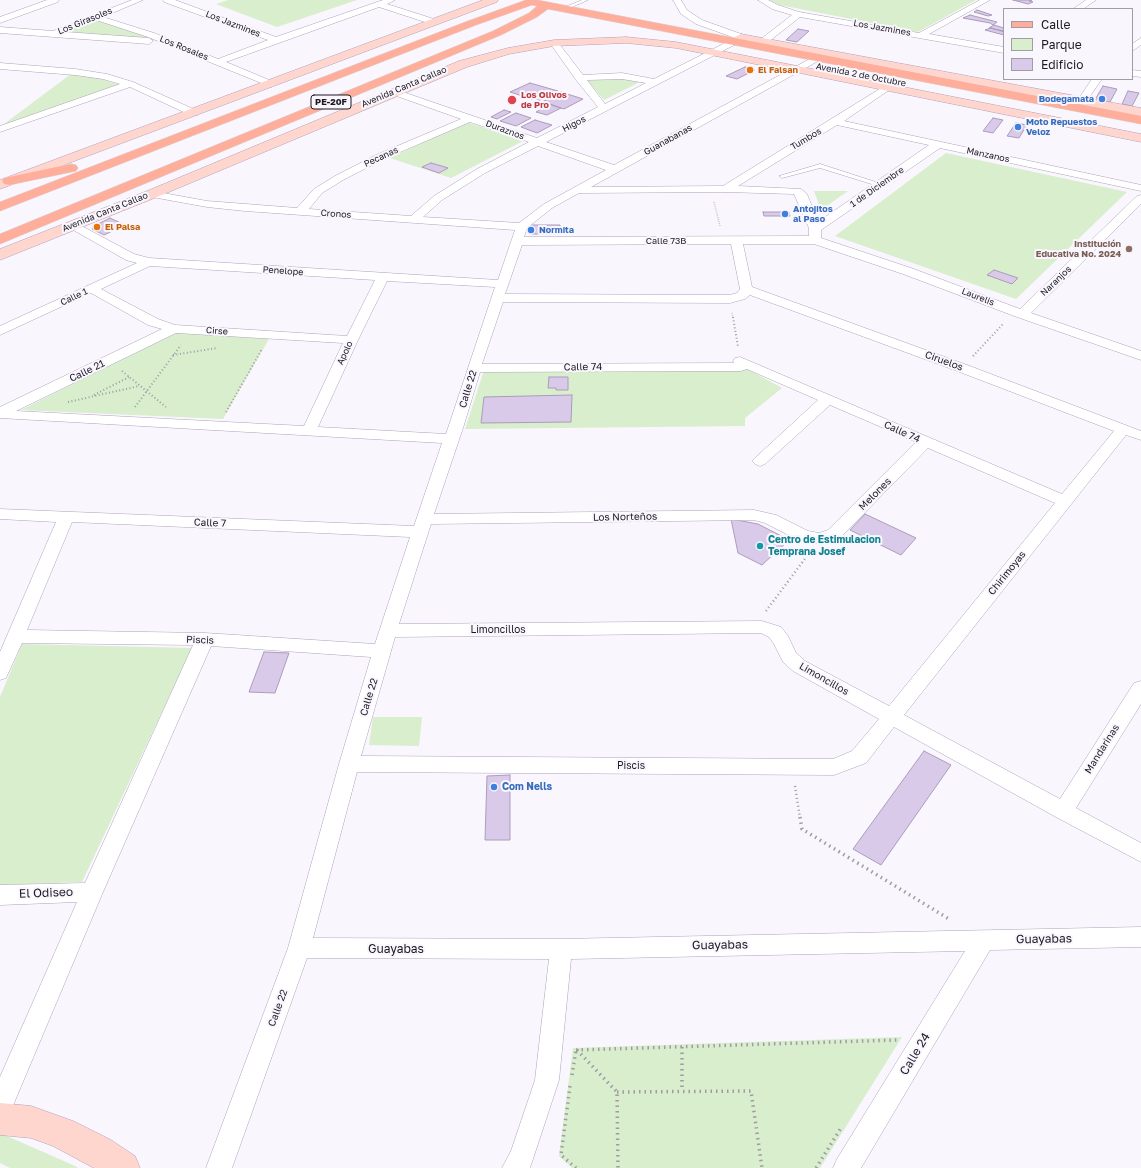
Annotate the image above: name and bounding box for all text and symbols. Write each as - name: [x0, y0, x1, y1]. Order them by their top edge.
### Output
- street label: Los Girasoles: [56, 5, 114, 37]
- legend: [1003, 8, 1133, 80]
- street label: Los Jazmines: [204, 9, 262, 39]
- text: Calle: [1041, 17, 1070, 32]
- street label: Los Jazmines: [852, 18, 912, 38]
- street label: Los Rosales: [158, 33, 210, 63]
- text: Parque: [1041, 37, 1082, 52]
- text: Edificio: [1041, 57, 1083, 72]
- street label: Avenida 2 de Octubre: [815, 61, 907, 89]
- street label: Avenida Canta Callao: [360, 64, 448, 110]
- marker: El Falsan: [745, 65, 755, 75]
- place label: El Falsan: [758, 65, 798, 75]
- place label: Los Olivos de Pro: [521, 90, 567, 111]
- marker: Los Olivos de Pro: [506, 94, 518, 106]
- place label: Bodegamata: [1039, 94, 1094, 104]
- marker: Bodegamata: [1097, 94, 1107, 104]
- road number: PE-20F: [311, 95, 351, 109]
- street label: Higos: [560, 114, 588, 134]
- place label: Moto Repuestos Veloz: [1026, 117, 1097, 138]
- street label: Duraznos: [484, 118, 526, 142]
- street label: Guanabanas: [642, 122, 694, 158]
- marker: Moto Repuestos Veloz: [1013, 122, 1023, 132]
- street label: Tumbos: [789, 126, 823, 152]
- street label: Pecanas: [362, 144, 400, 170]
- street label: Manzanos: [965, 145, 1011, 165]
- street label: 1 de Diciembre: [848, 165, 906, 209]
- street label: Avenida Canta Callao: [61, 190, 149, 234]
- place label: Antojitos al Paso: [793, 204, 833, 225]
- street label: Cronos: [320, 208, 352, 220]
- marker: Antojitos al Paso: [780, 209, 790, 219]
- marker: El Palsa: [92, 222, 102, 232]
- place label: El Palsa: [105, 222, 140, 232]
- marker: Normita: [526, 225, 536, 235]
- place label: Normita: [539, 225, 574, 235]
- street label: Calle 73B: [646, 236, 686, 246]
- place label: Institución Educativa No. 2024: [1036, 239, 1121, 260]
- marker: Institución Educativa No. 2024: [1124, 244, 1134, 254]
- street label: Penelope: [262, 264, 304, 278]
- street label: Naranjos: [1038, 264, 1074, 298]
- street label: Calle 1: [59, 286, 89, 308]
- street label: Laurelis: [960, 286, 996, 308]
- street label: Cirse: [206, 325, 228, 337]
- street label: Apolo: [335, 339, 355, 367]
- street label: Ciruelos: [923, 349, 965, 373]
- street label: Calle 21: [67, 357, 107, 385]
- street label: Calle 74: [564, 361, 602, 373]
- street label: Calle 22: [457, 369, 479, 409]
- street label: Calle 74: [882, 419, 922, 445]
- street label: Melones: [856, 475, 894, 513]
- street label: Los Norteños: [593, 510, 657, 524]
- street label: Calle 7: [194, 516, 226, 530]
- place label: Centro de Estimulacion Temprana Josef: [768, 534, 881, 558]
- marker: Centro de Estimulacion Temprana Josef: [755, 541, 765, 551]
- street label: Chirimoyas: [986, 549, 1028, 597]
- street label: Limoncillos: [470, 624, 526, 636]
- street label: Piscis: [186, 634, 214, 646]
- street label: Limoncillos: [797, 660, 851, 698]
- street label: Calle 22: [358, 677, 380, 717]
- street label: Mandarinas: [1082, 722, 1122, 776]
- street label: Piscis: [617, 760, 645, 772]
- place label: Com Nells: [502, 781, 552, 793]
- marker: Com Nells: [489, 782, 499, 792]
- street label: El Odiseo: [19, 885, 73, 901]
- street label: Guayabas: [1016, 931, 1072, 947]
- street label: Guayabas: [692, 937, 748, 953]
- street label: Guayabas: [368, 942, 424, 956]
- street label: Calle 22: [266, 988, 290, 1028]
- street label: Calle 24: [897, 1030, 933, 1078]

